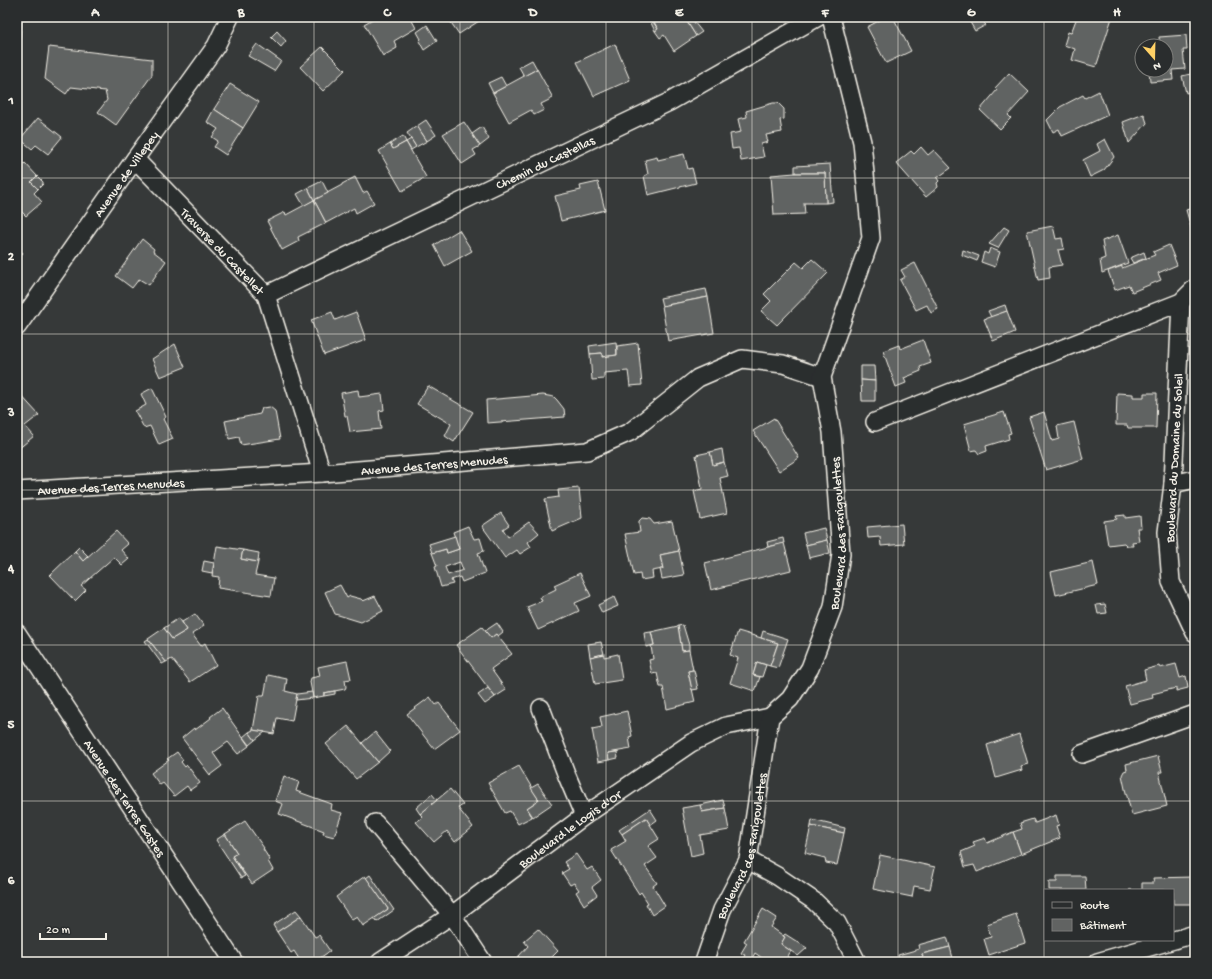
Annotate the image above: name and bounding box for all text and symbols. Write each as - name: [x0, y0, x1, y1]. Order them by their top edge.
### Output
- text: A: [90, 6, 100, 21]
- text: B: [237, 6, 246, 21]
- text: C: [382, 6, 392, 21]
- text: D: [528, 6, 538, 21]
- text: E: [675, 6, 684, 21]
- text: F: [821, 6, 830, 21]
- text: G: [967, 6, 976, 21]
- text: H: [1113, 6, 1121, 21]
- north arrow: [1134, 38, 1174, 78]
- text: N: [1151, 59, 1162, 72]
- text: 1: [7, 94, 14, 109]
- street label: Avenue de Villepey: [92, 128, 163, 221]
- street label: Chemin du Castellas: [494, 133, 599, 194]
- street label: Traverse du Castellet: [176, 205, 267, 300]
- text: 2: [8, 250, 15, 265]
- street label: Boulevard du Domaine du Soleil: [1164, 373, 1187, 544]
- text: 3: [7, 406, 15, 421]
- street label: Avenue des Terres Menudes: [360, 453, 509, 480]
- street label: Boulevard des Farigoulettes: [828, 456, 851, 612]
- street label: Avenue des Terres Menudes: [37, 476, 186, 500]
- text: 4: [7, 562, 15, 577]
- text: 5: [8, 718, 15, 733]
- street label: Avenue des Terres Gastes: [79, 737, 168, 861]
- street label: Boulevard des Farigoulettes: [714, 771, 771, 922]
- street label: Boulevard le Logis d'Or: [516, 787, 626, 873]
- text: 6: [8, 874, 15, 889]
- legend: [1044, 889, 1174, 941]
- text: Route: [1080, 900, 1110, 914]
- scale bar: [40, 915, 106, 941]
- text: Bâtiment: [1079, 920, 1127, 934]
- text: 20 m: [46, 924, 71, 938]

